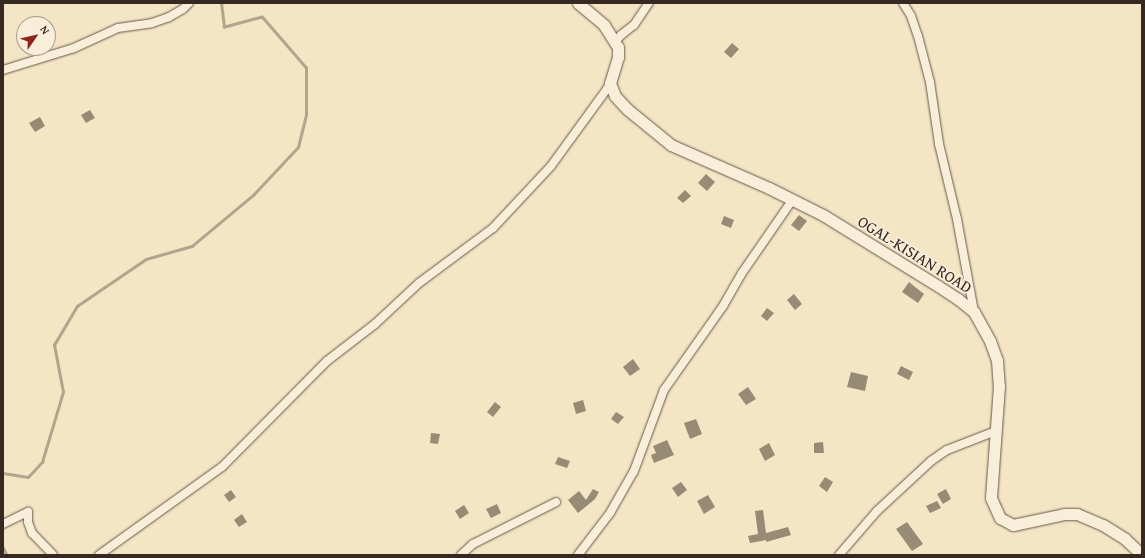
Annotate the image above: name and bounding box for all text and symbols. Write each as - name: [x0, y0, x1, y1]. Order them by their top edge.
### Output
- north arrow: [16, 16, 56, 56]
- text: N: [36, 22, 54, 37]
- street label: OGAL-KISIAN ROAD: [854, 211, 976, 297]

